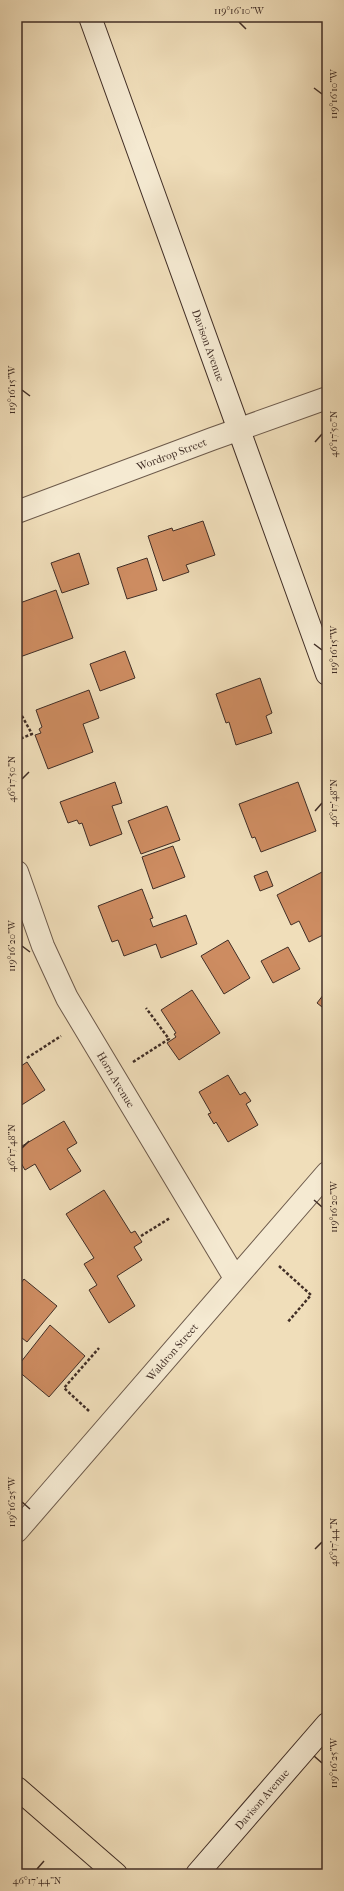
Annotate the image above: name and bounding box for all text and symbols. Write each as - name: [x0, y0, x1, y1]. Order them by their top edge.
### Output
- text: 119°16'10"W: [214, 5, 265, 17]
- text: 119°16'10"W: [328, 68, 340, 119]
- street label: Davison Avenue: [189, 308, 227, 384]
- text: 119°16'15"W: [6, 364, 18, 414]
- text: 46°17'50"N: [328, 410, 340, 457]
- street label: Wordrop Street: [134, 436, 209, 474]
- text: 119°16'15"W: [328, 624, 340, 674]
- text: 46°17'50"N: [6, 755, 18, 802]
- text: 46°17'48"N: [328, 779, 340, 827]
- text: 119°16'20"W: [6, 919, 18, 972]
- street label: Horn Avenue: [94, 1050, 138, 1111]
- text: 46°17'48"N: [6, 1124, 18, 1172]
- text: 119°16'20"W: [328, 1180, 340, 1233]
- street label: Waldron Street: [143, 1321, 201, 1384]
- text: 119°16'25"W: [6, 1476, 18, 1527]
- text: 46°17'44"N: [328, 1517, 340, 1566]
- text: 119°16'25"W: [328, 1737, 340, 1788]
- street label: Davison Avenue: [232, 1766, 292, 1832]
- text: 46°17'44"N: [13, 1875, 62, 1887]

